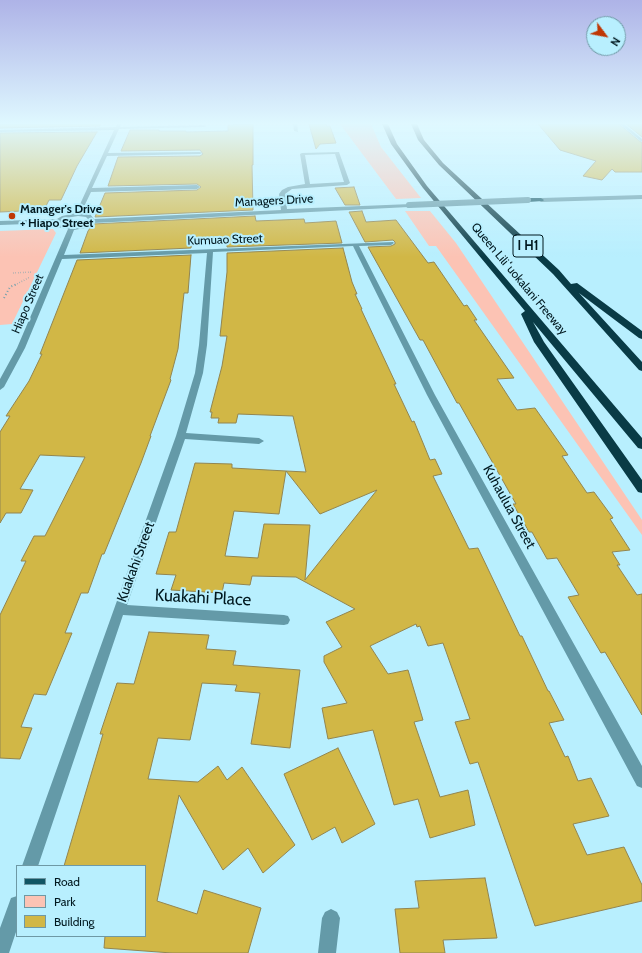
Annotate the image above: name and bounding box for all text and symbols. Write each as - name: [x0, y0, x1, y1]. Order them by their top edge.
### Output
- north arrow: [586, 16, 626, 56]
- text: N: [607, 35, 623, 49]
- street label: Managers Drive: [234, 192, 314, 210]
- place label: Manager's Drive + Hiapo Street: [20, 202, 102, 230]
- marker: Manager's Drive + Hiapo Street: [7, 211, 17, 221]
- street label: Queen Liliʻuokalani Freeway: [468, 220, 570, 338]
- street label: Kumuao Street: [187, 231, 263, 249]
- road number: I H1: [513, 235, 543, 257]
- street label: Hiapo Street: [9, 272, 47, 336]
- street label: Kuhaulua Street: [479, 462, 539, 552]
- street label: Kuakahi Street: [114, 520, 158, 604]
- street label: Kuakahi Place: [154, 585, 252, 611]
- legend: [16, 865, 146, 937]
- text: Road: [54, 874, 80, 889]
- text: Park: [54, 894, 76, 909]
- text: Building: [54, 914, 95, 929]

